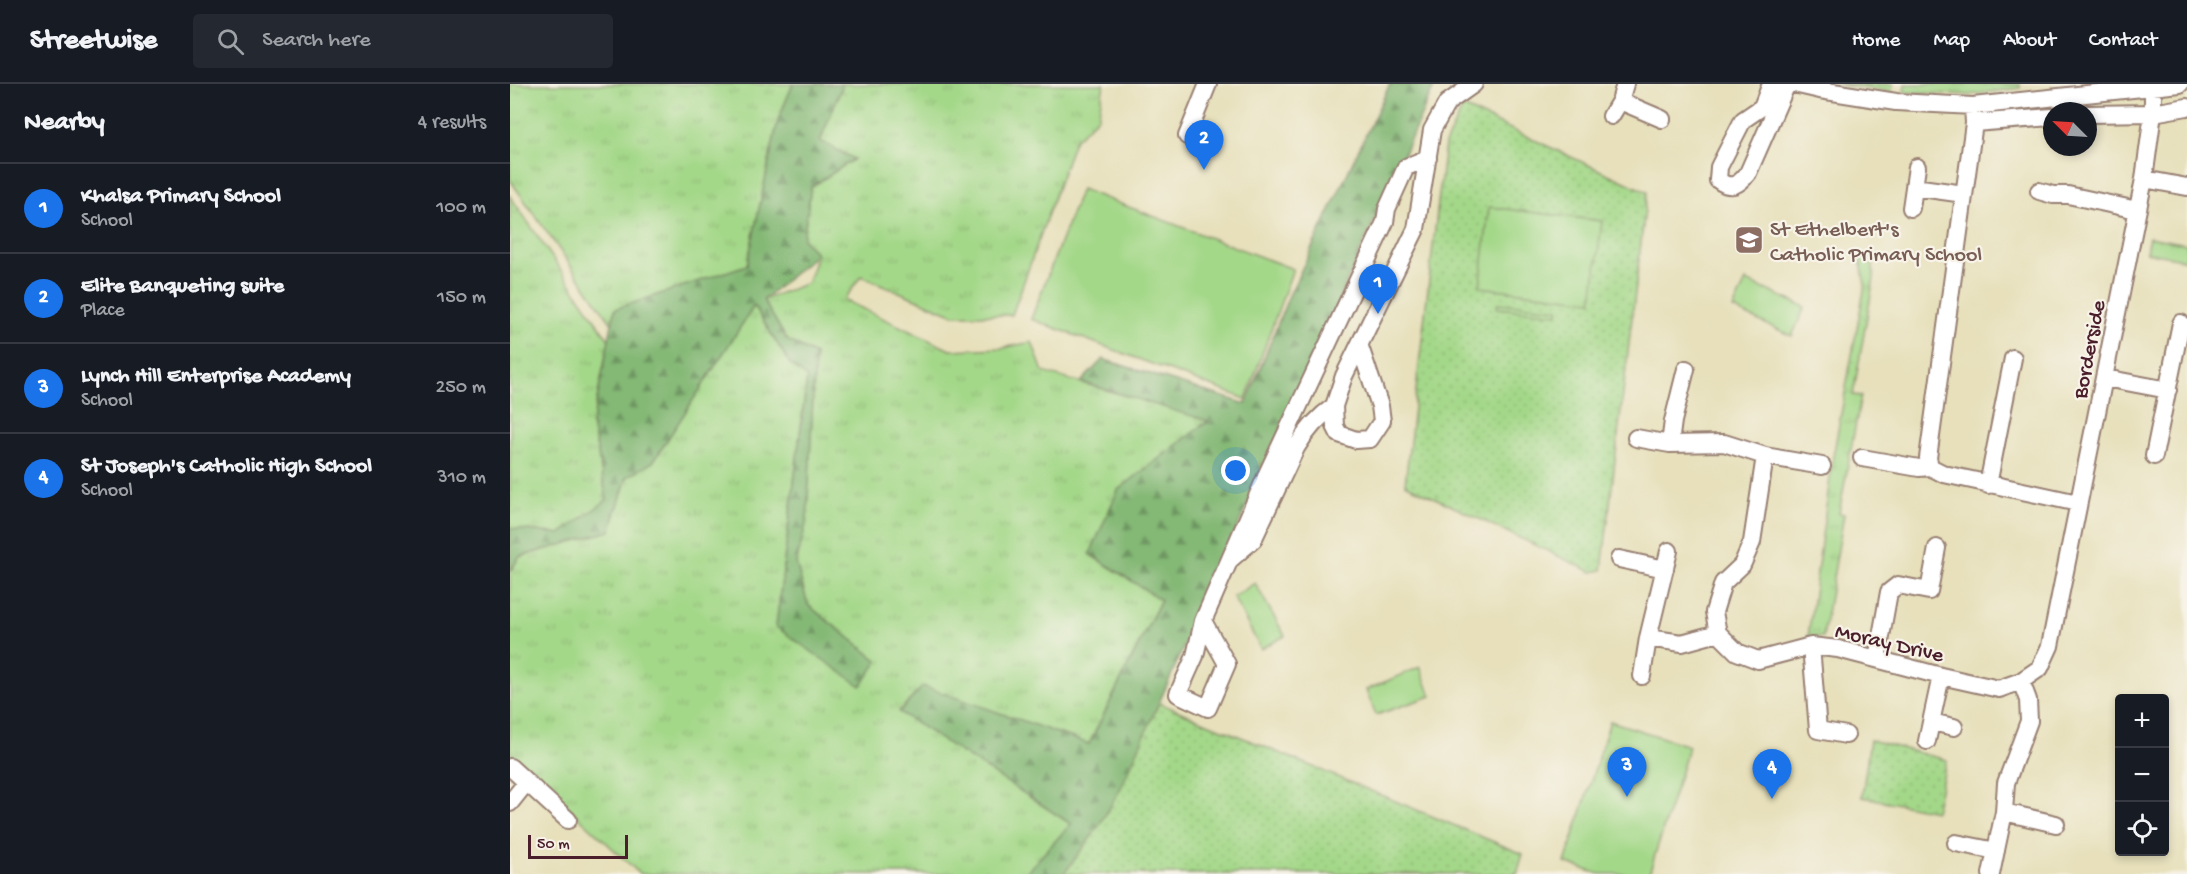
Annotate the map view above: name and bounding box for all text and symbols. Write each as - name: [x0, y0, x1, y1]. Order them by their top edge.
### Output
- search box: [193, 14, 613, 68]
- text: Streetwise: [30, 25, 157, 58]
- icon: search: [214, 25, 247, 58]
- text: Search here: [262, 28, 371, 54]
- text: Home: [1852, 29, 1900, 54]
- text: Map: [1933, 29, 1970, 54]
- text: About: [2003, 29, 2056, 54]
- text: Contact: [2089, 29, 2157, 54]
- north arrow: [2043, 102, 2097, 156]
- text: Nearby: [24, 108, 105, 139]
- text: 4 results: [418, 112, 486, 135]
- pin: 2: [1184, 120, 1224, 170]
- text: Khalsa Primary School: [81, 184, 281, 210]
- text: 1: [39, 197, 48, 220]
- text: 100 m: [436, 197, 486, 220]
- text: School: [81, 210, 133, 233]
- place label: St Ethelbert's Catholic Primary School: [1770, 218, 1982, 269]
- school or university icon: St Ethelbert's Catholic Primary School: [1733, 224, 1765, 256]
- pin: 1: [1358, 264, 1398, 314]
- text: Elite Banqueting suite: [81, 274, 284, 300]
- text: 2: [39, 287, 48, 310]
- text: 150 m: [437, 287, 486, 310]
- street label: Borderside: [2068, 298, 2113, 402]
- text: Place: [81, 300, 125, 323]
- text: Lynch Hill Enterprise Academy: [81, 364, 351, 390]
- text: 3: [38, 377, 49, 400]
- text: 250 m: [435, 377, 486, 400]
- text: School: [81, 390, 133, 413]
- text: St Joseph's Catholic High School: [81, 454, 372, 480]
- your location: [1221, 456, 1250, 485]
- text: 4: [39, 467, 48, 490]
- text: 310 m: [437, 467, 486, 490]
- text: School: [81, 480, 133, 503]
- street label: Moray Drive: [1832, 620, 1947, 670]
- map controls: [2115, 694, 2169, 856]
- button: +: [2115, 694, 2169, 748]
- pin: 3: [1608, 748, 1646, 797]
- button: −: [2115, 748, 2169, 802]
- pin: 4: [1752, 750, 1792, 799]
- button: locate: [2115, 802, 2169, 856]
- scale bar: [528, 832, 628, 860]
- text: 50 m: [537, 836, 570, 855]

